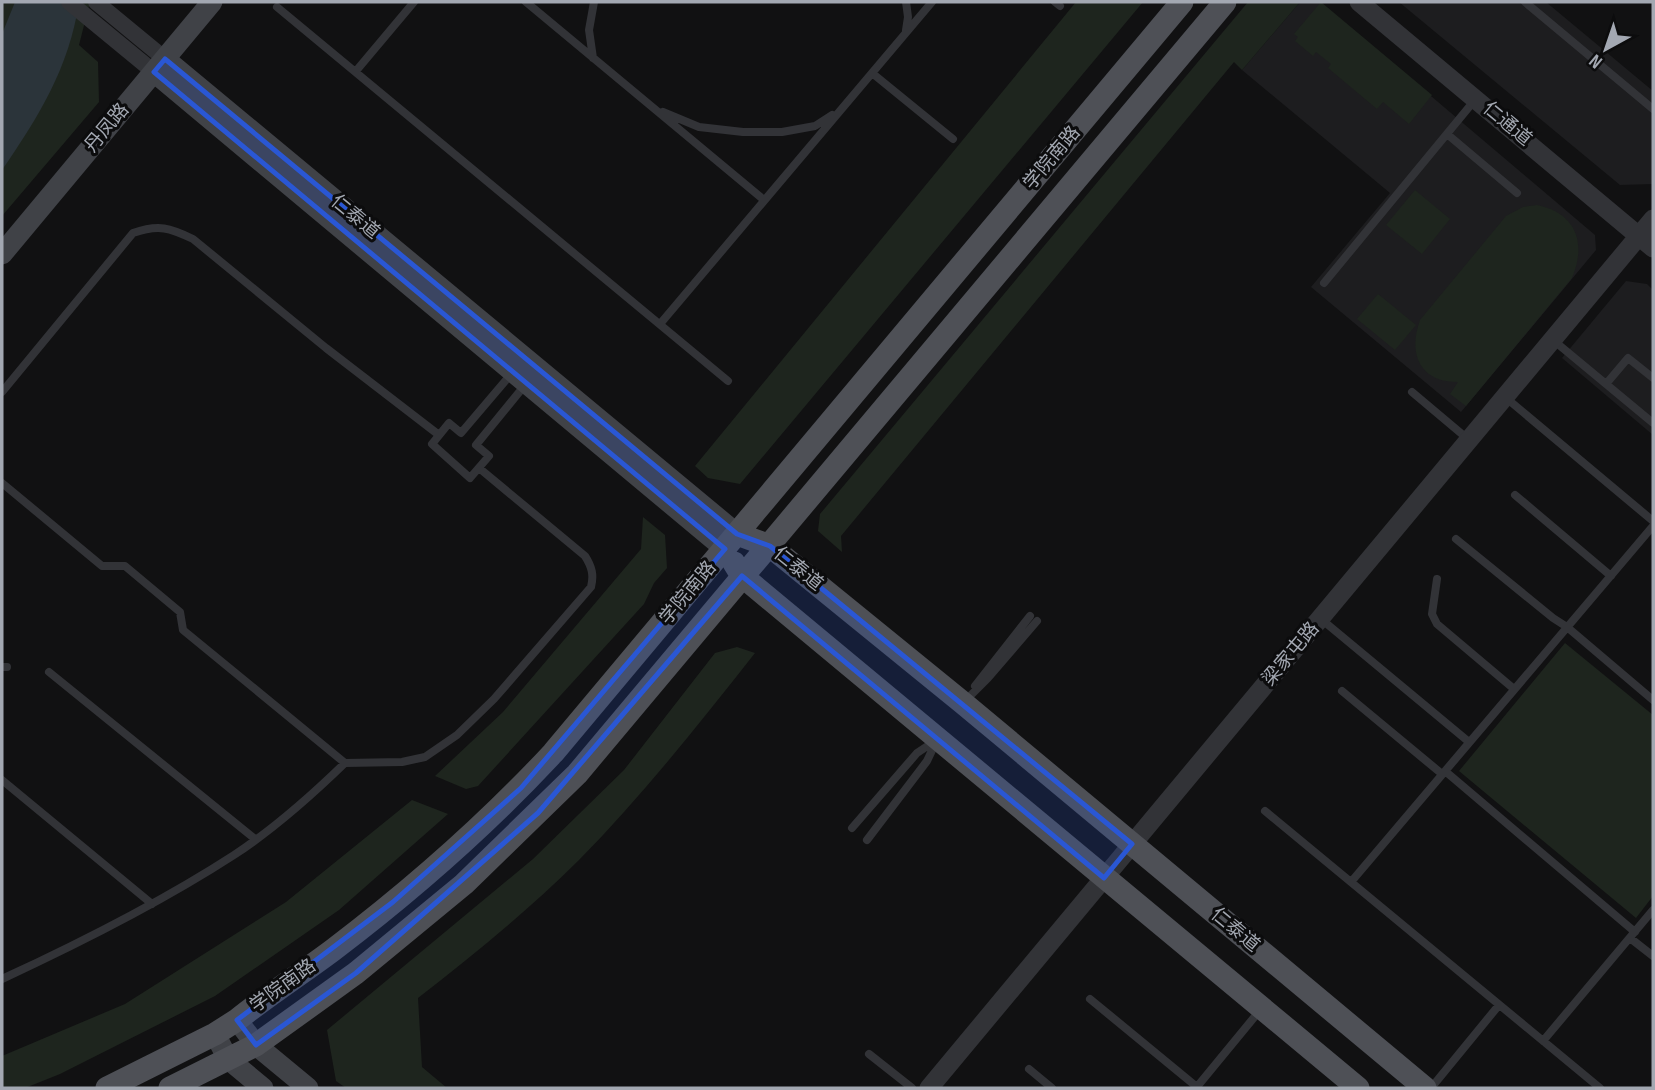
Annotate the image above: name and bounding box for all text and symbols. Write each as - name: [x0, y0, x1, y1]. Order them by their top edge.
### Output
- north arrow: [1571, 14, 1641, 84]
- text: N: [1585, 49, 1607, 73]
- street label: 仁通道: [1478, 97, 1536, 151]
- street label: 丹凤路: [80, 99, 134, 157]
- street label: 学院南路: [1019, 121, 1085, 195]
- street label: 仁泰道: [326, 190, 384, 244]
- street label: 仁泰道: [769, 542, 827, 596]
- street label: 学院南路: [655, 556, 721, 630]
- street label: 梁家屯路: [1258, 617, 1324, 691]
- street label: 仁泰道: [1206, 903, 1264, 957]
- street label: 学院南路: [245, 954, 321, 1018]

